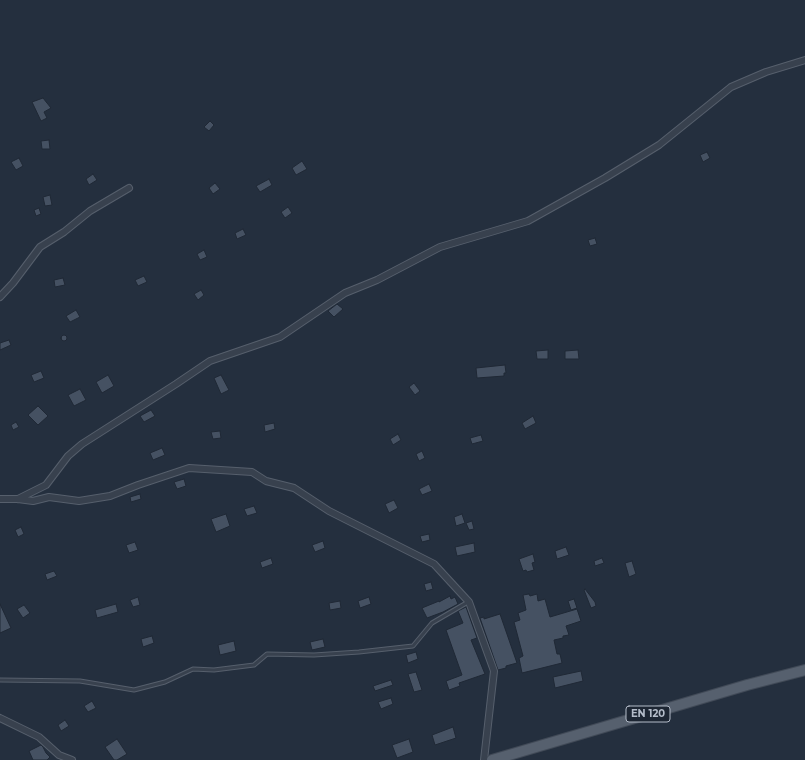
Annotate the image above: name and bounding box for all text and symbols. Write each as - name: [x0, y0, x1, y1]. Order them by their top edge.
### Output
- road number: EN 120: [626, 706, 670, 722]

